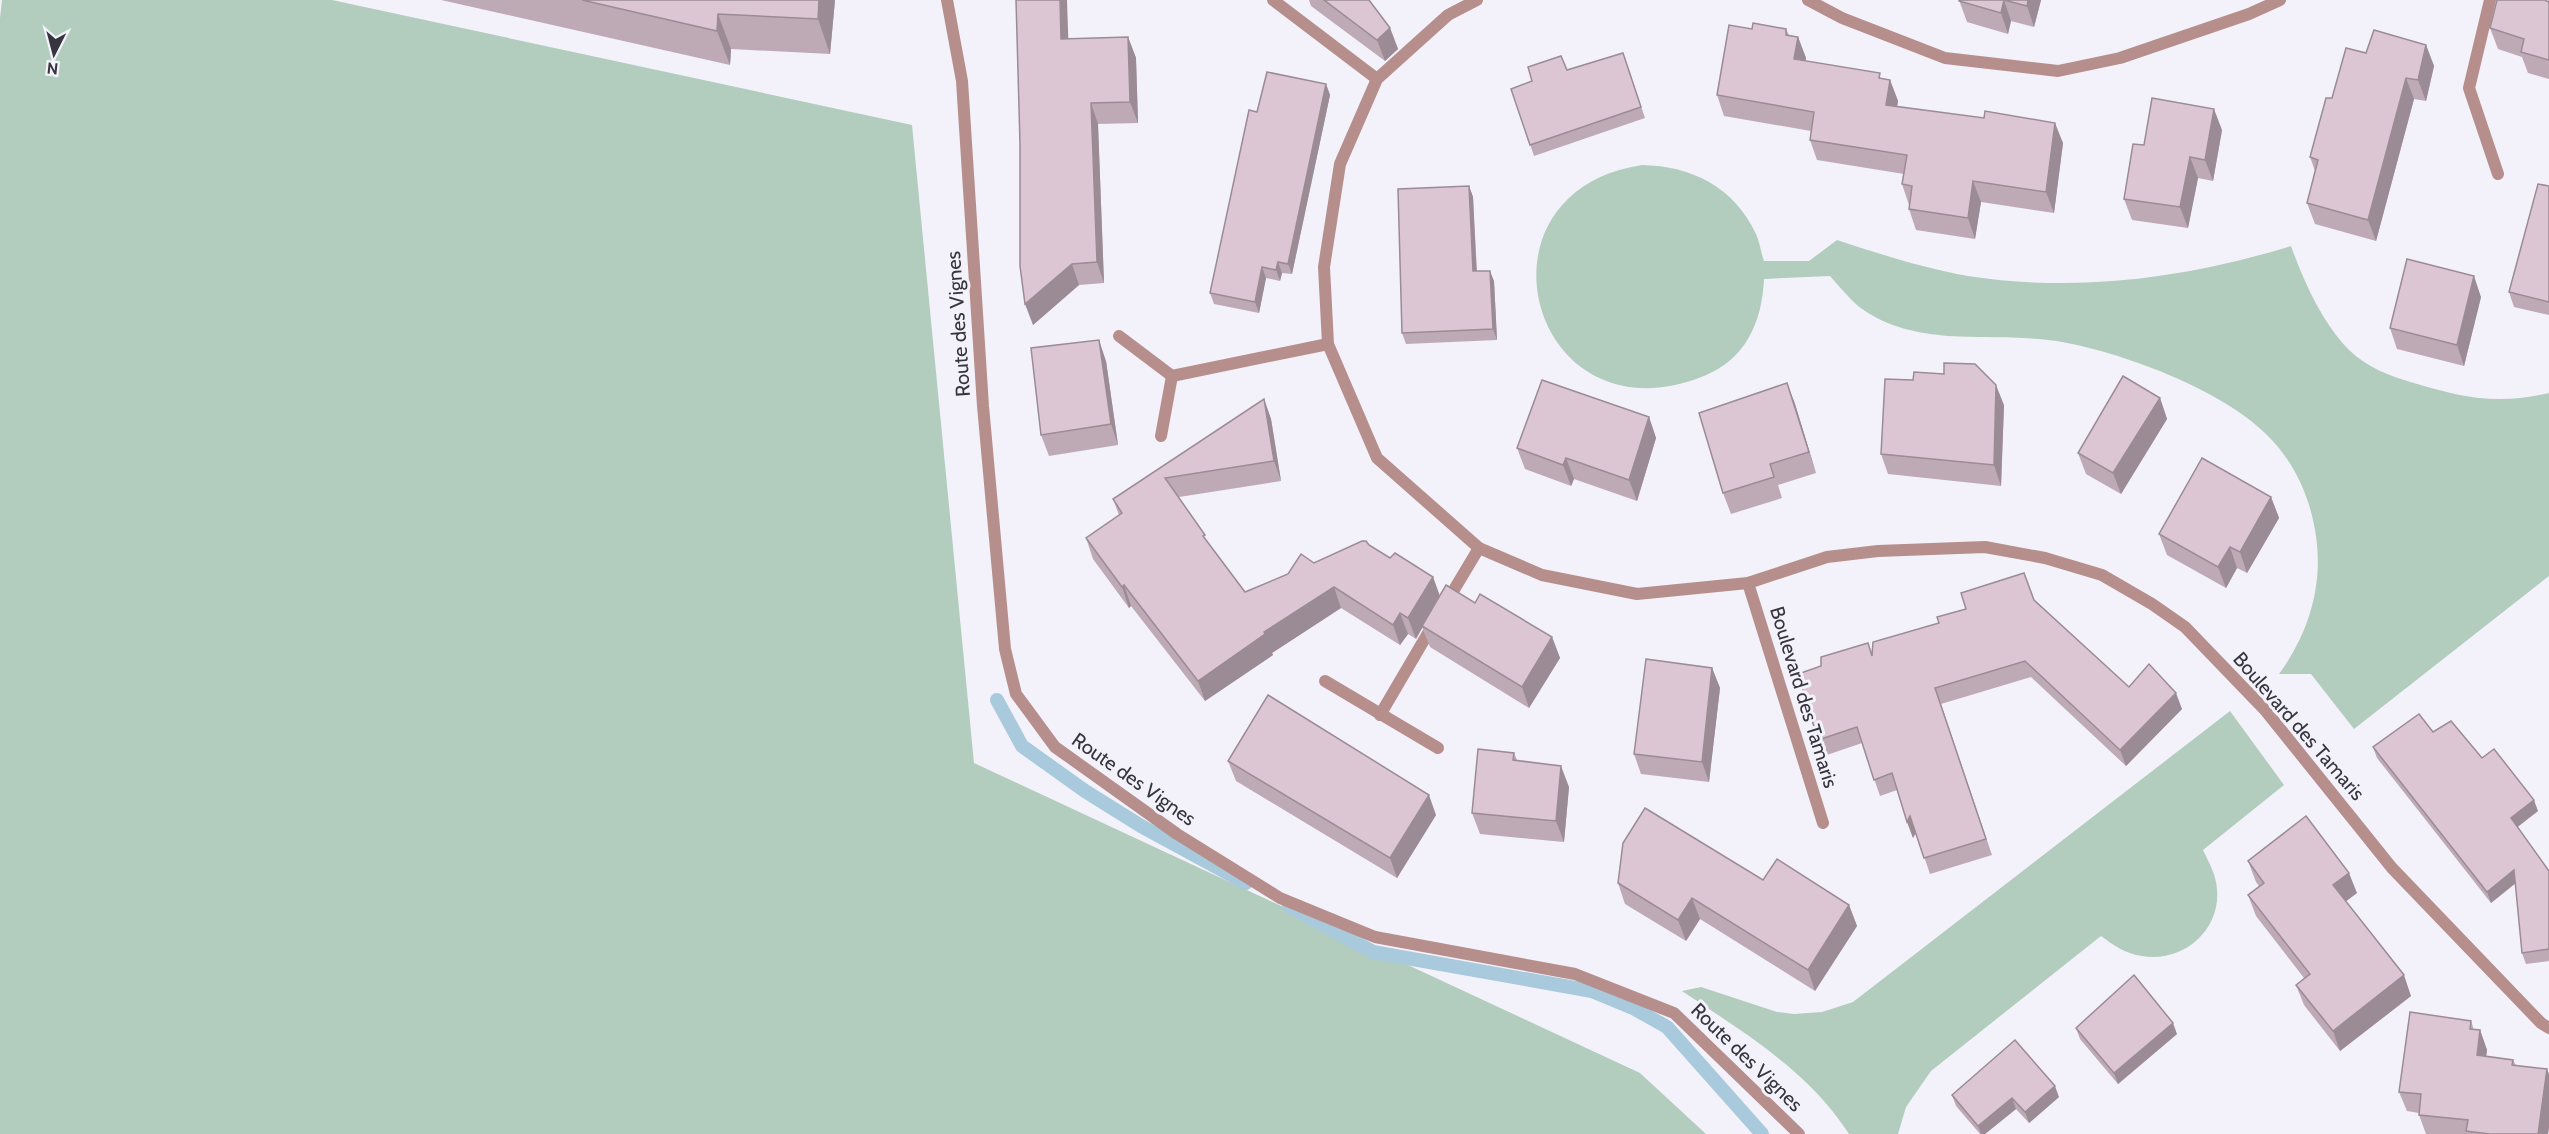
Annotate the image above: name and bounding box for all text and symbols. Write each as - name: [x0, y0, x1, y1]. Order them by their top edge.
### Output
- north arrow: [24, 24, 84, 84]
- text: N: [46, 58, 59, 78]
- street label: Route des Vignes: [941, 251, 975, 397]
- street label: Boulevard des Tamaris: [1765, 603, 1843, 791]
- street label: Boulevard des Tamaris: [2228, 647, 2370, 805]
- street label: Route des Vignes: [1067, 727, 1201, 831]
- street label: Route des Vignes: [1686, 998, 1808, 1116]

